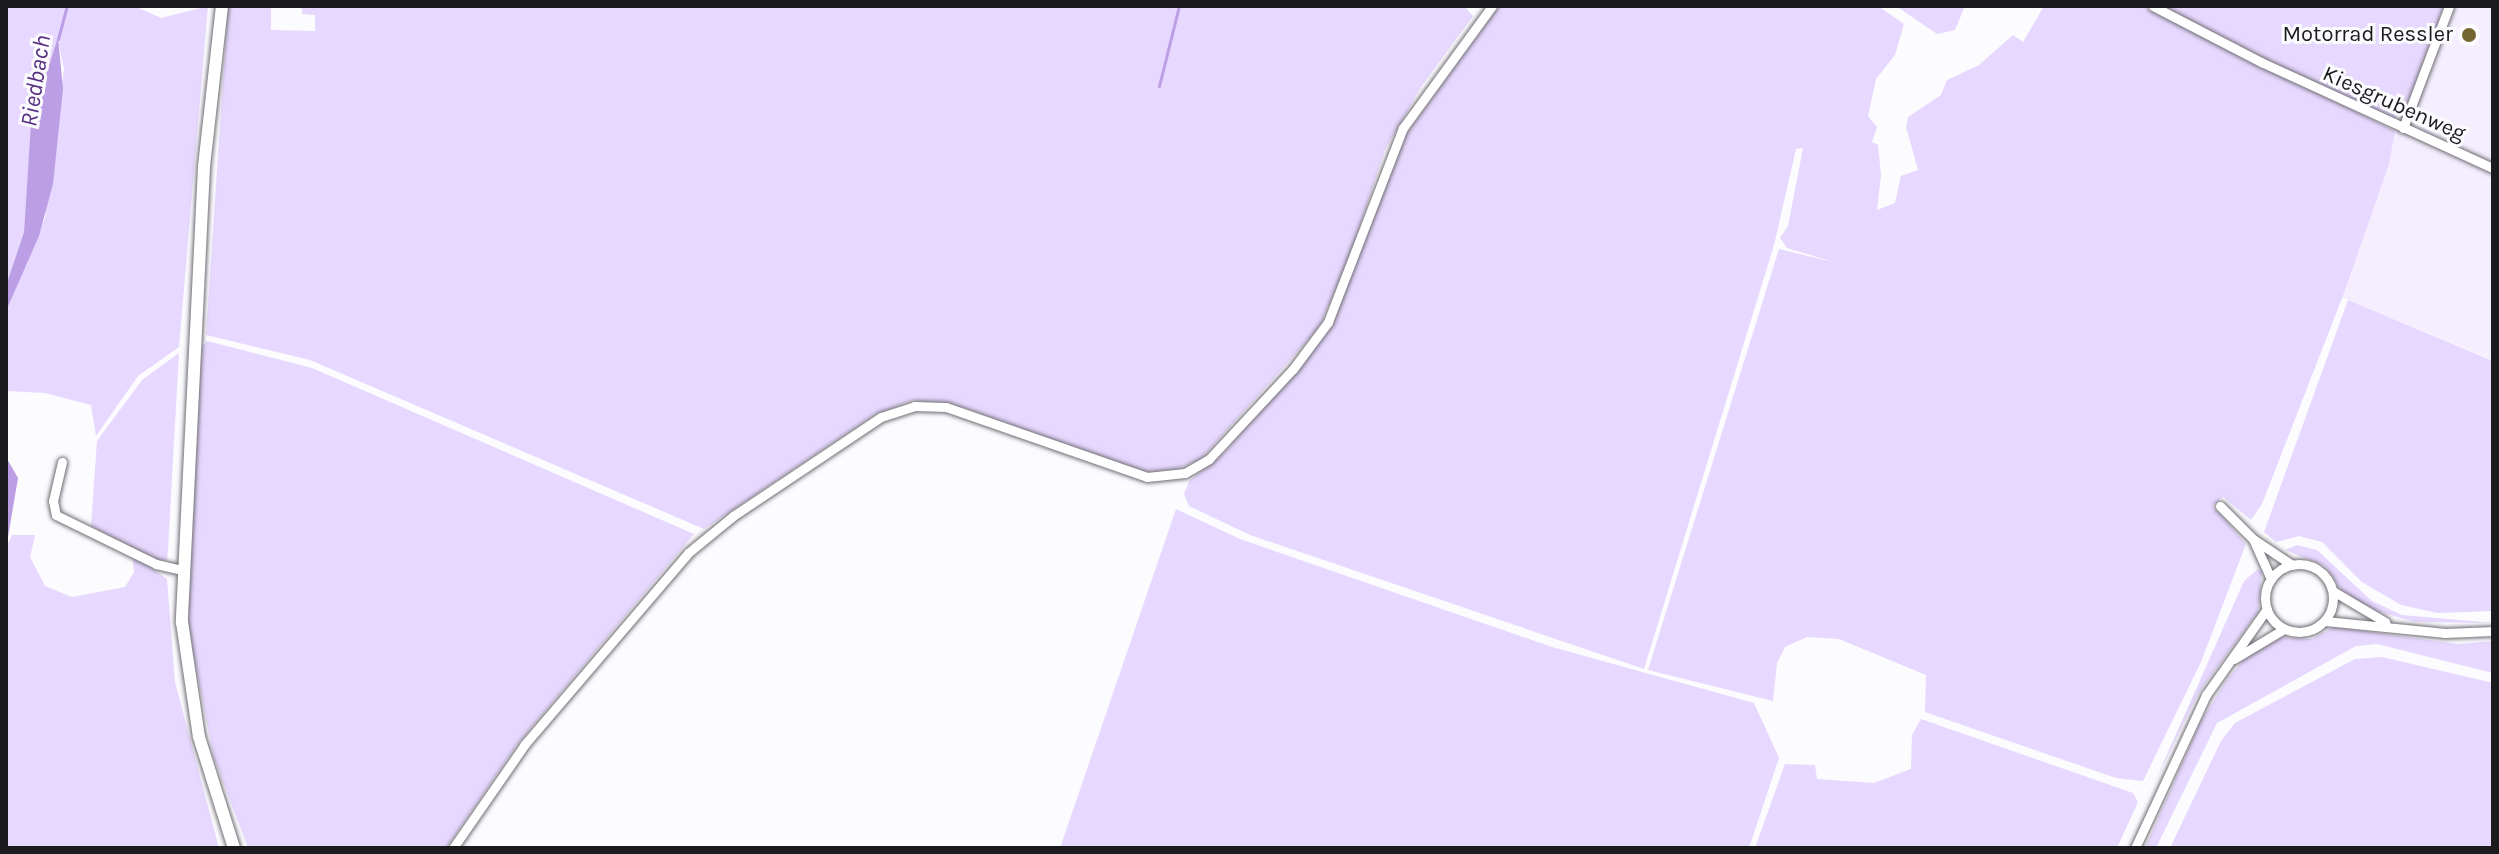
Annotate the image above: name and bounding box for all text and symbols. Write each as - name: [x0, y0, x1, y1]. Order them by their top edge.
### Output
- place label: Motorrad Ressler: [2282, 22, 2453, 48]
- marker: Motorrad Ressler: [2460, 26, 2478, 44]
- water label: Riedbach: [15, 33, 57, 129]
- street label: Kiesgrubenweg: [2318, 61, 2470, 147]

